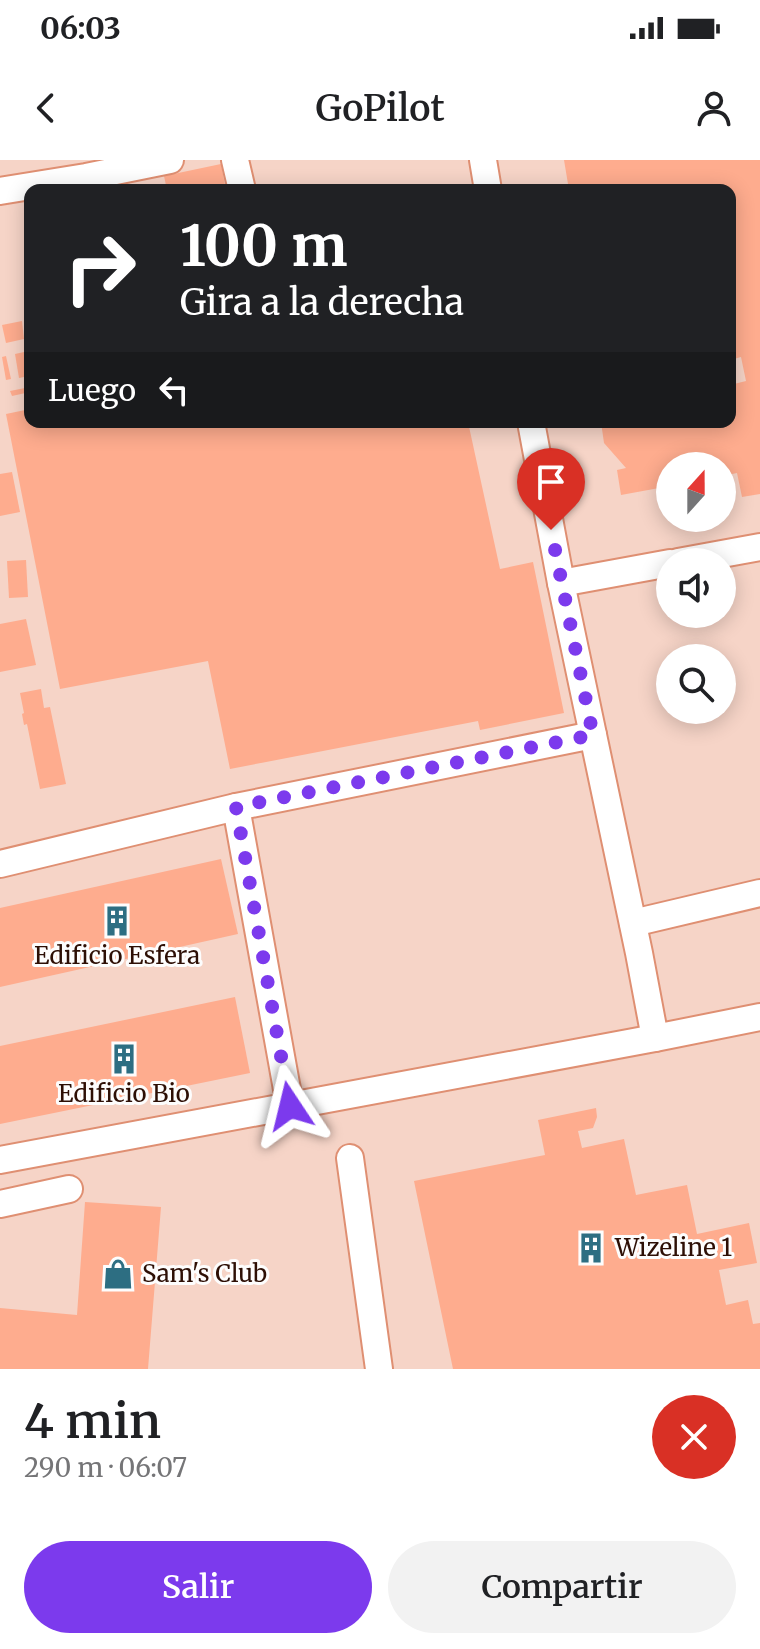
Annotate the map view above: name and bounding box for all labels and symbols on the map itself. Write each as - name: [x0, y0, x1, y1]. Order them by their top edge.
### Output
- pin: [517, 448, 585, 530]
- north arrow: [656, 452, 736, 532]
- building icon: Edificio Esfera: [100, 904, 134, 938]
- place label: Edificio Esfera: [34, 940, 200, 971]
- building icon: Edificio Bio: [107, 1042, 141, 1076]
- position arrow: [248, 1064, 332, 1148]
- place label: Edificio Bio: [58, 1078, 190, 1109]
- building icon: Wizeline 1: [574, 1231, 608, 1265]
- place label: Wizeline 1: [614, 1232, 732, 1263]
- shop icon: Sam's Club: [101, 1257, 135, 1291]
- place label: Sam's Club: [142, 1258, 267, 1289]

